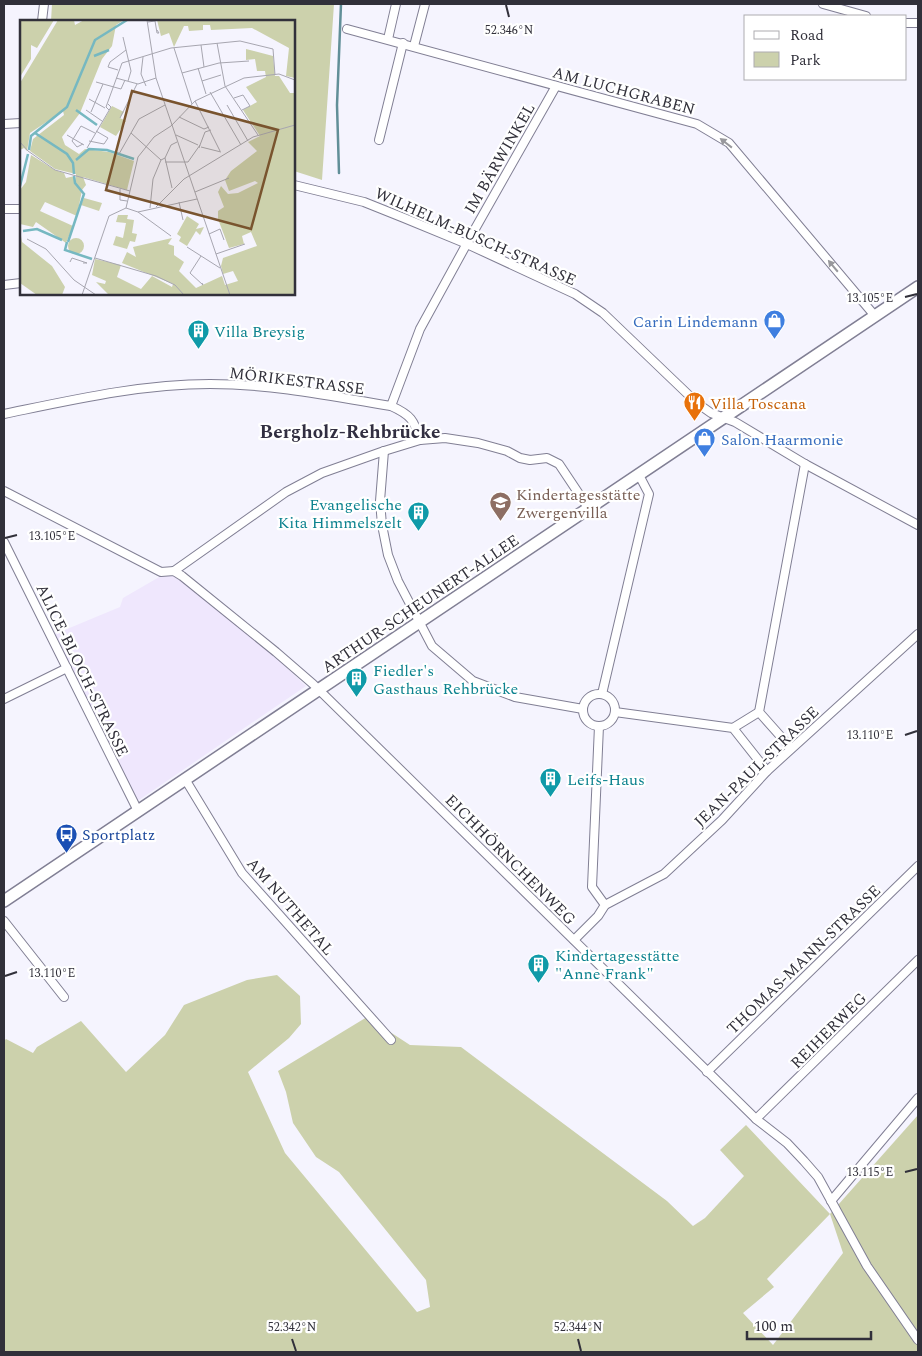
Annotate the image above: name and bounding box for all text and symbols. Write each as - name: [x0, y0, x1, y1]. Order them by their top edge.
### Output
- legend: [744, 15, 907, 80]
- inset map: [20, 20, 295, 295]
- text: 52.346°N: [485, 21, 533, 40]
- text: Road: [790, 24, 824, 47]
- text: Park: [790, 49, 821, 72]
- street label: AM LUCHGRABEN: [550, 60, 698, 122]
- street label: IM BÄRWINKEL: [458, 98, 541, 219]
- one-way arrow: [720, 137, 733, 148]
- street label: WILHELM-BUSCH-STRASSE: [371, 182, 580, 292]
- one-way arrow: [827, 259, 838, 272]
- text: 13.105°E: [847, 289, 893, 308]
- shop icon: Carin Lindemann: [762, 309, 786, 340]
- place label: Carin Lindemann: [633, 310, 758, 334]
- building icon: Villa Breysig: [186, 319, 210, 350]
- place label: Villa Breysig: [214, 320, 305, 344]
- street label: MÖRIKESTRASSE: [228, 361, 366, 401]
- restaurant icon: Villa Toscana: [682, 391, 706, 422]
- place label: Villa Toscana: [710, 392, 806, 416]
- district label: Bergholz-Rehbrücke: [260, 418, 440, 447]
- shop icon: Salon Haarmonie: [693, 427, 717, 458]
- place label: Salon Haarmonie: [721, 428, 844, 452]
- place label: Kindertagesstätte Zwergenvilla: [516, 483, 641, 525]
- school or university icon: Kindertagesstätte Zwergenvilla: [488, 491, 512, 522]
- place label: Evangelische Kita Himmelszelt: [278, 493, 402, 535]
- building icon: Evangelische Kita Himmelszelt: [406, 501, 430, 532]
- text: 13.105°E: [29, 527, 75, 546]
- street label: ARTHUR-SCHEUNERT-ALLEE: [317, 529, 524, 679]
- street label: ALICE-BLOCH-STRASSE: [30, 580, 134, 761]
- place label: Fiedler's Gasthaus Rehbrücke: [373, 659, 518, 701]
- building icon: Fiedler's Gasthaus Rehbrücke: [345, 667, 369, 698]
- street label: JEAN-PAUL-STRASSE: [689, 700, 825, 833]
- text: 13.110°E: [847, 726, 893, 745]
- building icon: Leifs-Haus: [539, 767, 563, 798]
- place label: Leifs-Haus: [567, 768, 645, 792]
- street label: EICHHÖRNCHENWEG: [439, 789, 581, 931]
- bus stop icon: Sportplatz: [54, 822, 78, 853]
- place label: Sportplatz: [82, 823, 155, 847]
- street label: AM NUTHETAL: [241, 852, 340, 961]
- street label: THOMAS-MANN-STRASSE: [721, 879, 886, 1040]
- place label: Kindertagesstätte "Anne Frank": [555, 944, 680, 986]
- building icon: Kindertagesstätte "Anne Frank": [527, 952, 551, 983]
- text: 13.110°E: [29, 964, 75, 983]
- street label: REIHERWEG: [785, 987, 872, 1074]
- text: 13.115°E: [847, 1163, 893, 1182]
- scale bar: [747, 1308, 871, 1340]
- text: 100 m: [754, 1315, 793, 1338]
- text: 52.342°N: [268, 1318, 316, 1337]
- text: 52.344°N: [554, 1318, 602, 1337]

